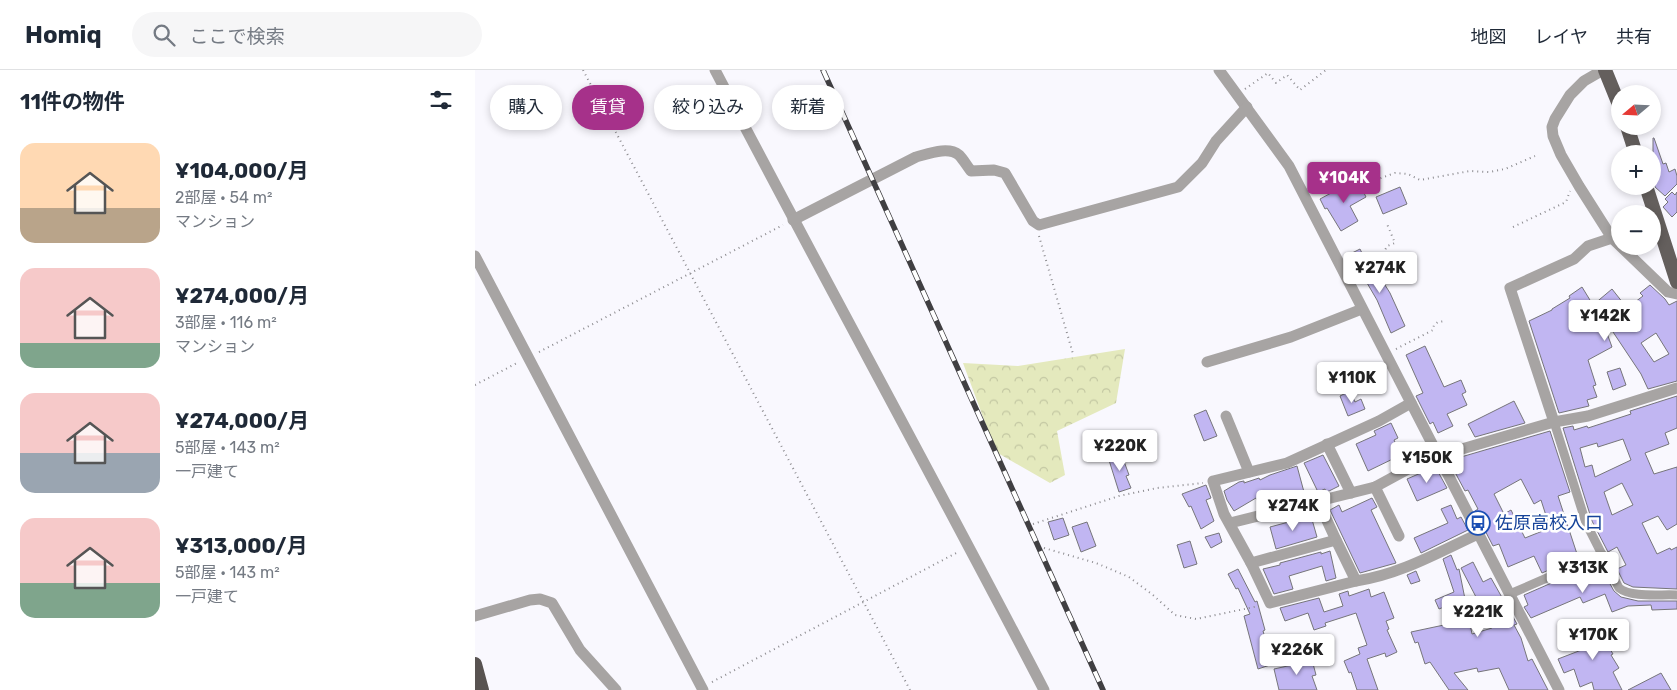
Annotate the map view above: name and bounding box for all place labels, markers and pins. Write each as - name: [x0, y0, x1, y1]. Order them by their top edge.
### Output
- pin: ¥104K: [1309, 162, 1379, 204]
- pin: ¥274K: [1345, 252, 1415, 294]
- pin: ¥142K: [1570, 300, 1640, 342]
- pin: ¥110K: [1317, 362, 1387, 404]
- pin: ¥220K: [1085, 430, 1155, 472]
- pin: ¥150K: [1392, 442, 1462, 484]
- pin: ¥274K: [1258, 490, 1328, 532]
- bus stop icon: 佐原高校入口: [1465, 510, 1491, 536]
- place label: 佐原高校入口: [1495, 512, 1603, 534]
- pin: ¥313K: [1548, 552, 1618, 594]
- pin: ¥221K: [1443, 596, 1513, 638]
- pin: ¥170K: [1558, 618, 1628, 661]
- pin: ¥226K: [1262, 634, 1332, 676]

